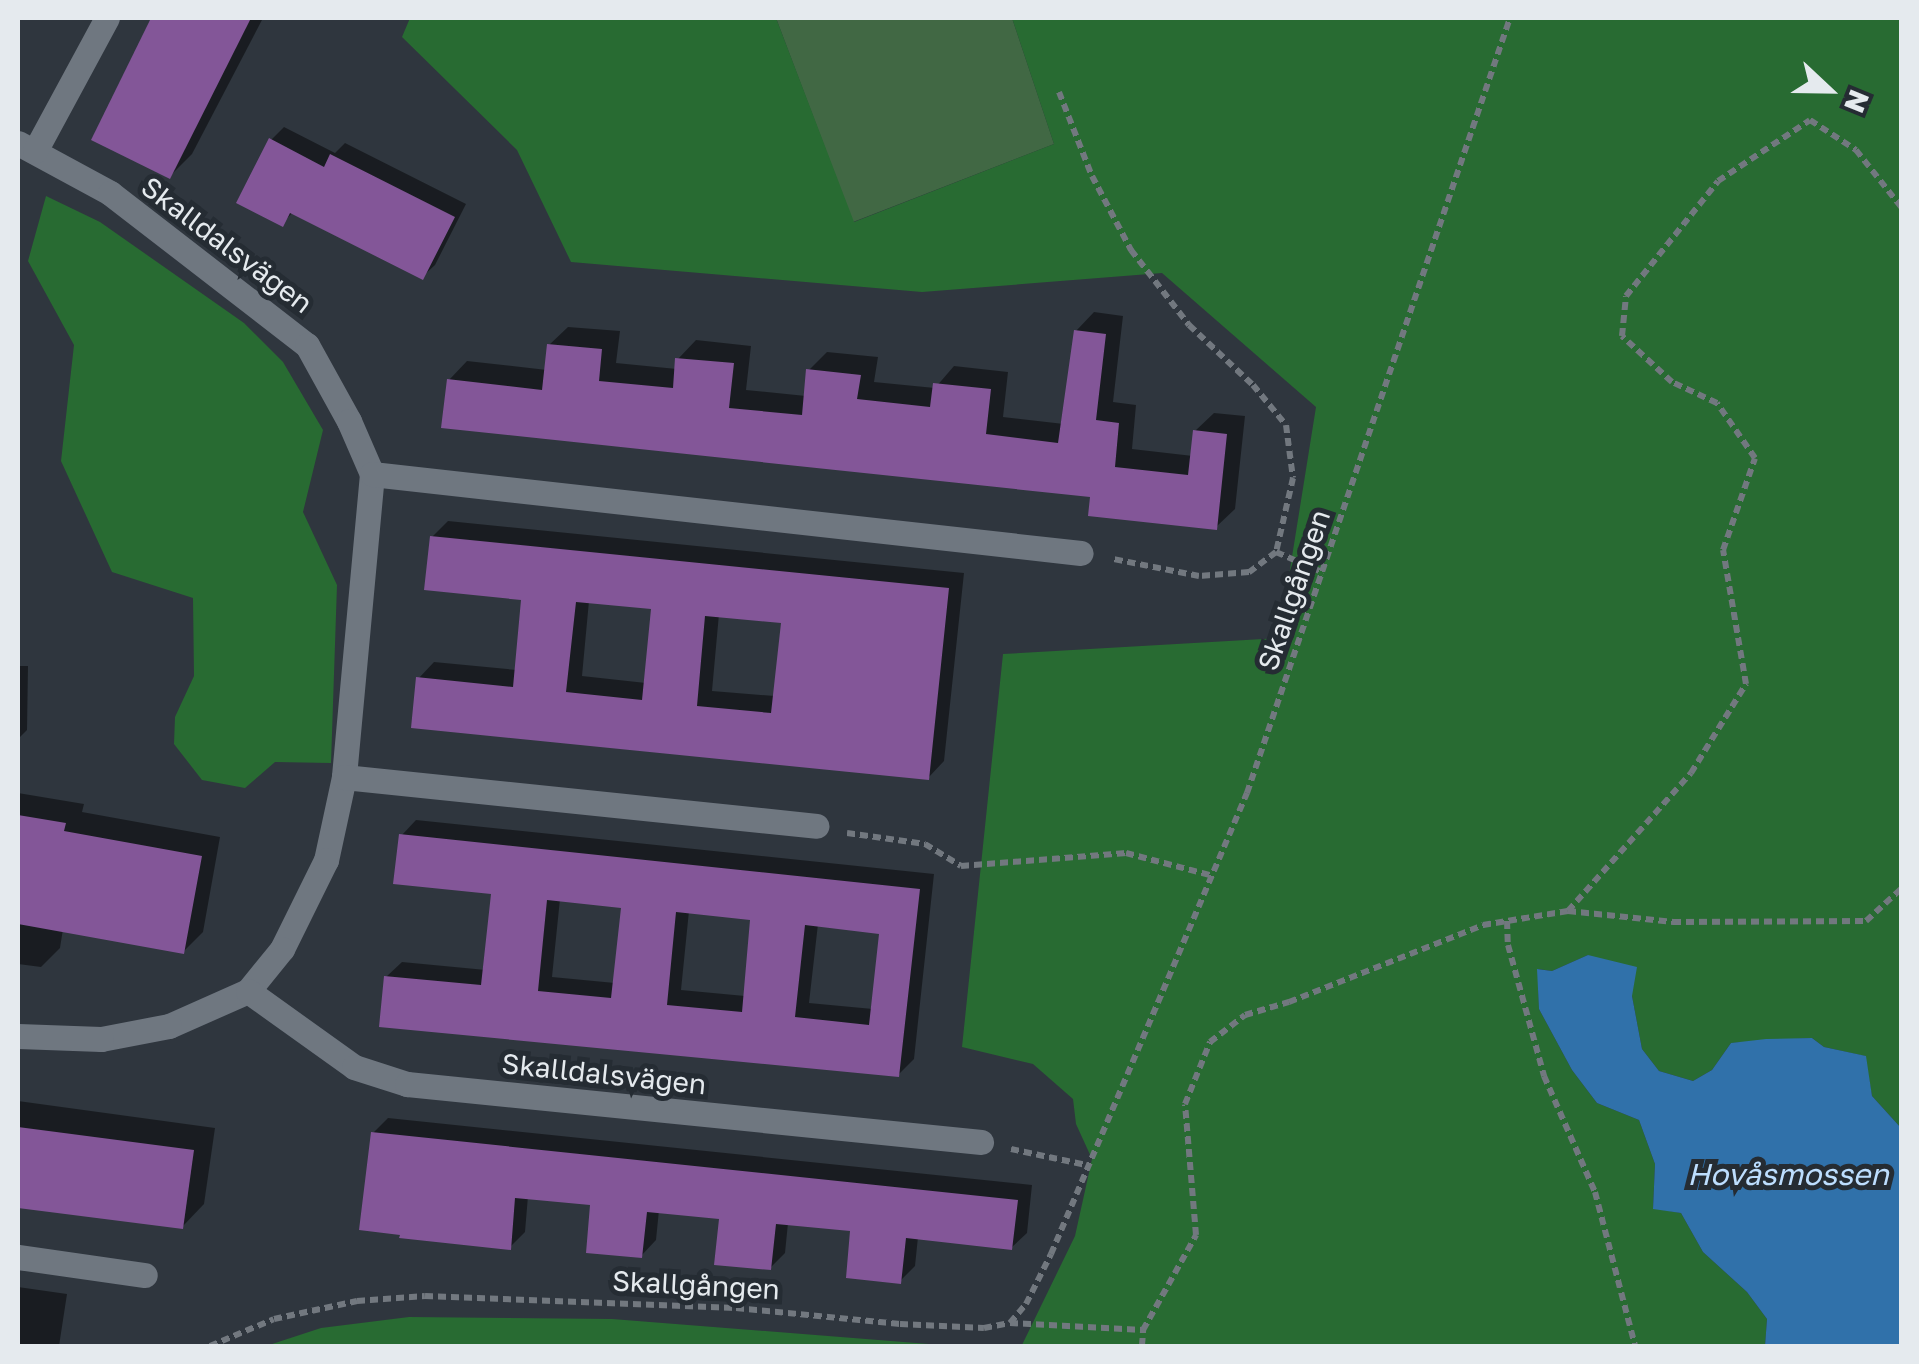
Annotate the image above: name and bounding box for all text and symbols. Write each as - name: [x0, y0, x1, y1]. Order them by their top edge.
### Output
- north arrow: [1779, 40, 1879, 140]
- text: N: [1838, 85, 1877, 117]
- street label: Skalldalsvägen: [135, 170, 319, 320]
- street label: Skallgången: [1251, 505, 1337, 675]
- street label: Skalldalsvägen: [500, 1047, 708, 1101]
- water label: Hovåsmossen: [1687, 1156, 1889, 1192]
- street label: Skallgången: [611, 1264, 781, 1306]

